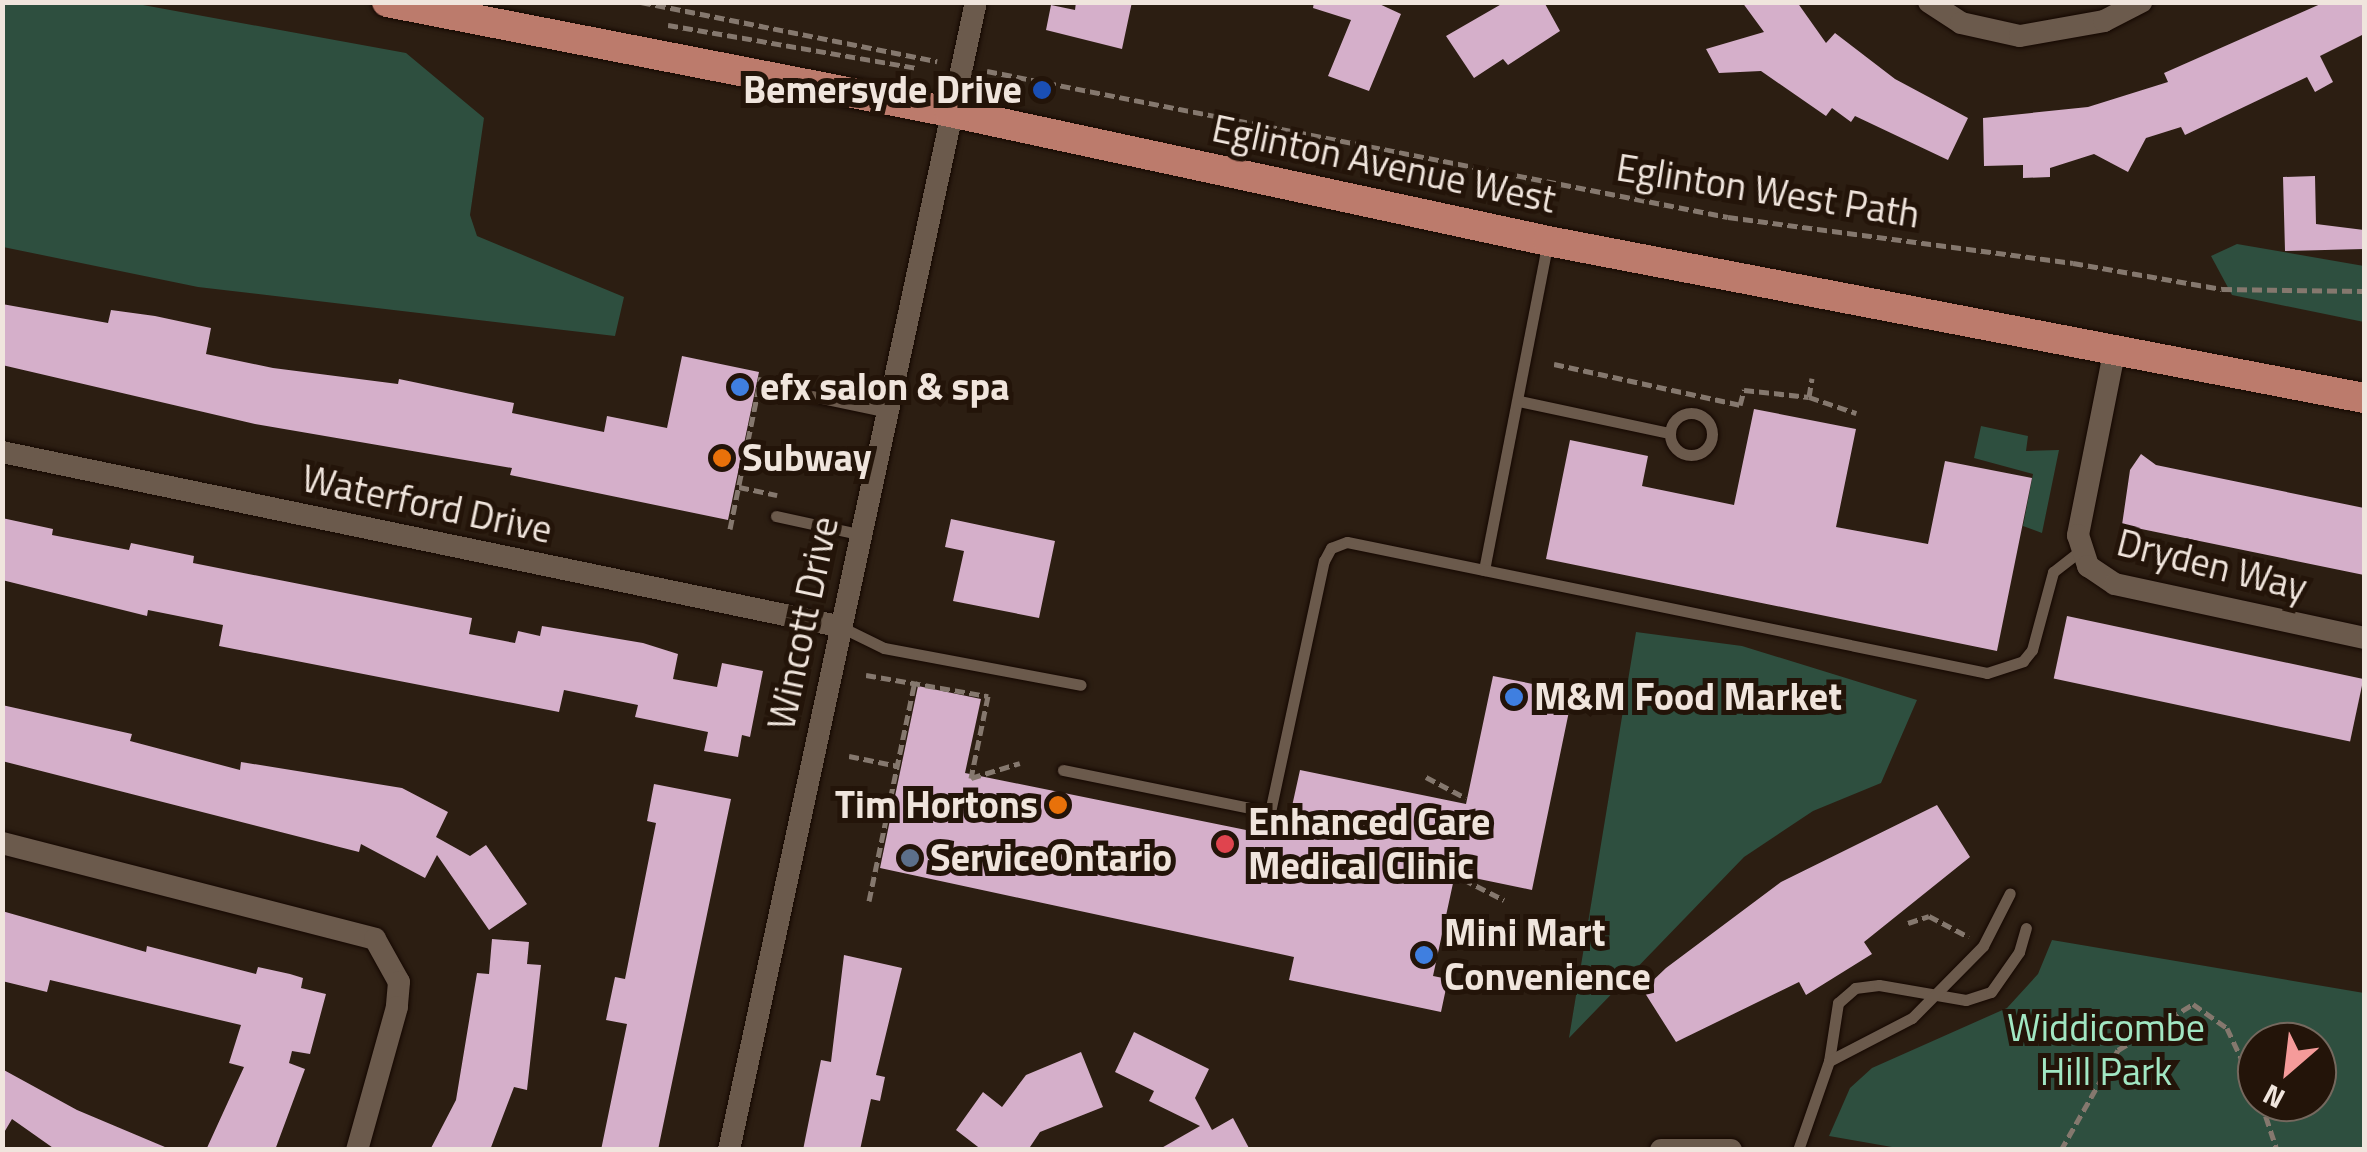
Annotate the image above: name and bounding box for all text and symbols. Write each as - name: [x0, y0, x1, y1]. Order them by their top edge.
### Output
- place label: Bemersyde Drive: [743, 67, 1022, 113]
- marker: Bemersyde Drive: [1031, 79, 1053, 101]
- street label: Eglinton Avenue West: [1208, 105, 1560, 223]
- street label: Eglinton West Path: [1613, 145, 1923, 237]
- place label: efx salon & spa: [760, 364, 1010, 410]
- marker: efx salon & spa: [729, 376, 751, 398]
- place label: Subway: [742, 435, 872, 481]
- marker: Subway: [711, 447, 733, 469]
- street label: Waterford Drive: [298, 455, 556, 553]
- street label: Wincott Drive: [758, 512, 848, 734]
- street label: Dryden Way: [2112, 519, 2312, 611]
- place label: M&M Food Market: [1534, 674, 1842, 720]
- marker: M&M Food Market: [1503, 686, 1525, 708]
- place label: Tim Hortons: [835, 782, 1038, 828]
- marker: Tim Hortons: [1047, 794, 1069, 816]
- place label: Enhanced Care Medical Clinic: [1248, 799, 1490, 888]
- marker: Enhanced Care Medical Clinic: [1212, 831, 1238, 857]
- place label: ServiceOntario: [930, 835, 1172, 881]
- marker: ServiceOntario: [899, 847, 921, 869]
- place label: Mini Mart Convenience: [1444, 910, 1651, 999]
- marker: Mini Mart Convenience: [1413, 944, 1435, 966]
- park label: Widdicombe Hill Park: [2007, 1005, 2205, 1094]
- north arrow: [2237, 1022, 2337, 1122]
- text: N: [2255, 1074, 2292, 1121]

